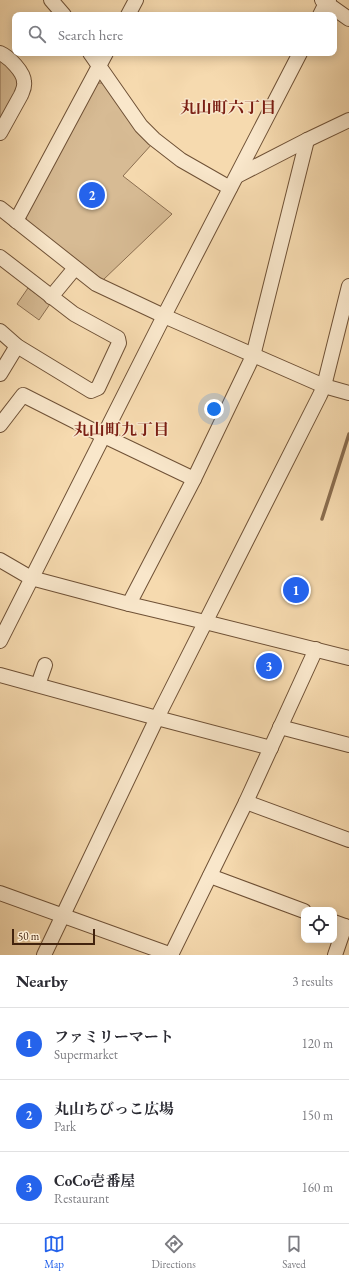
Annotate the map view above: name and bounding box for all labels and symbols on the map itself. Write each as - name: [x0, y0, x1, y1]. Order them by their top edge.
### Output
- district label: 丸山町六丁目: [180, 97, 276, 118]
- pin: 2: [79, 180, 105, 210]
- your location: [204, 399, 224, 419]
- district label: 丸山町九丁目: [73, 419, 169, 440]
- pin: 1: [283, 575, 309, 605]
- pin: 3: [256, 651, 282, 681]
- scale bar: [12, 927, 95, 946]

